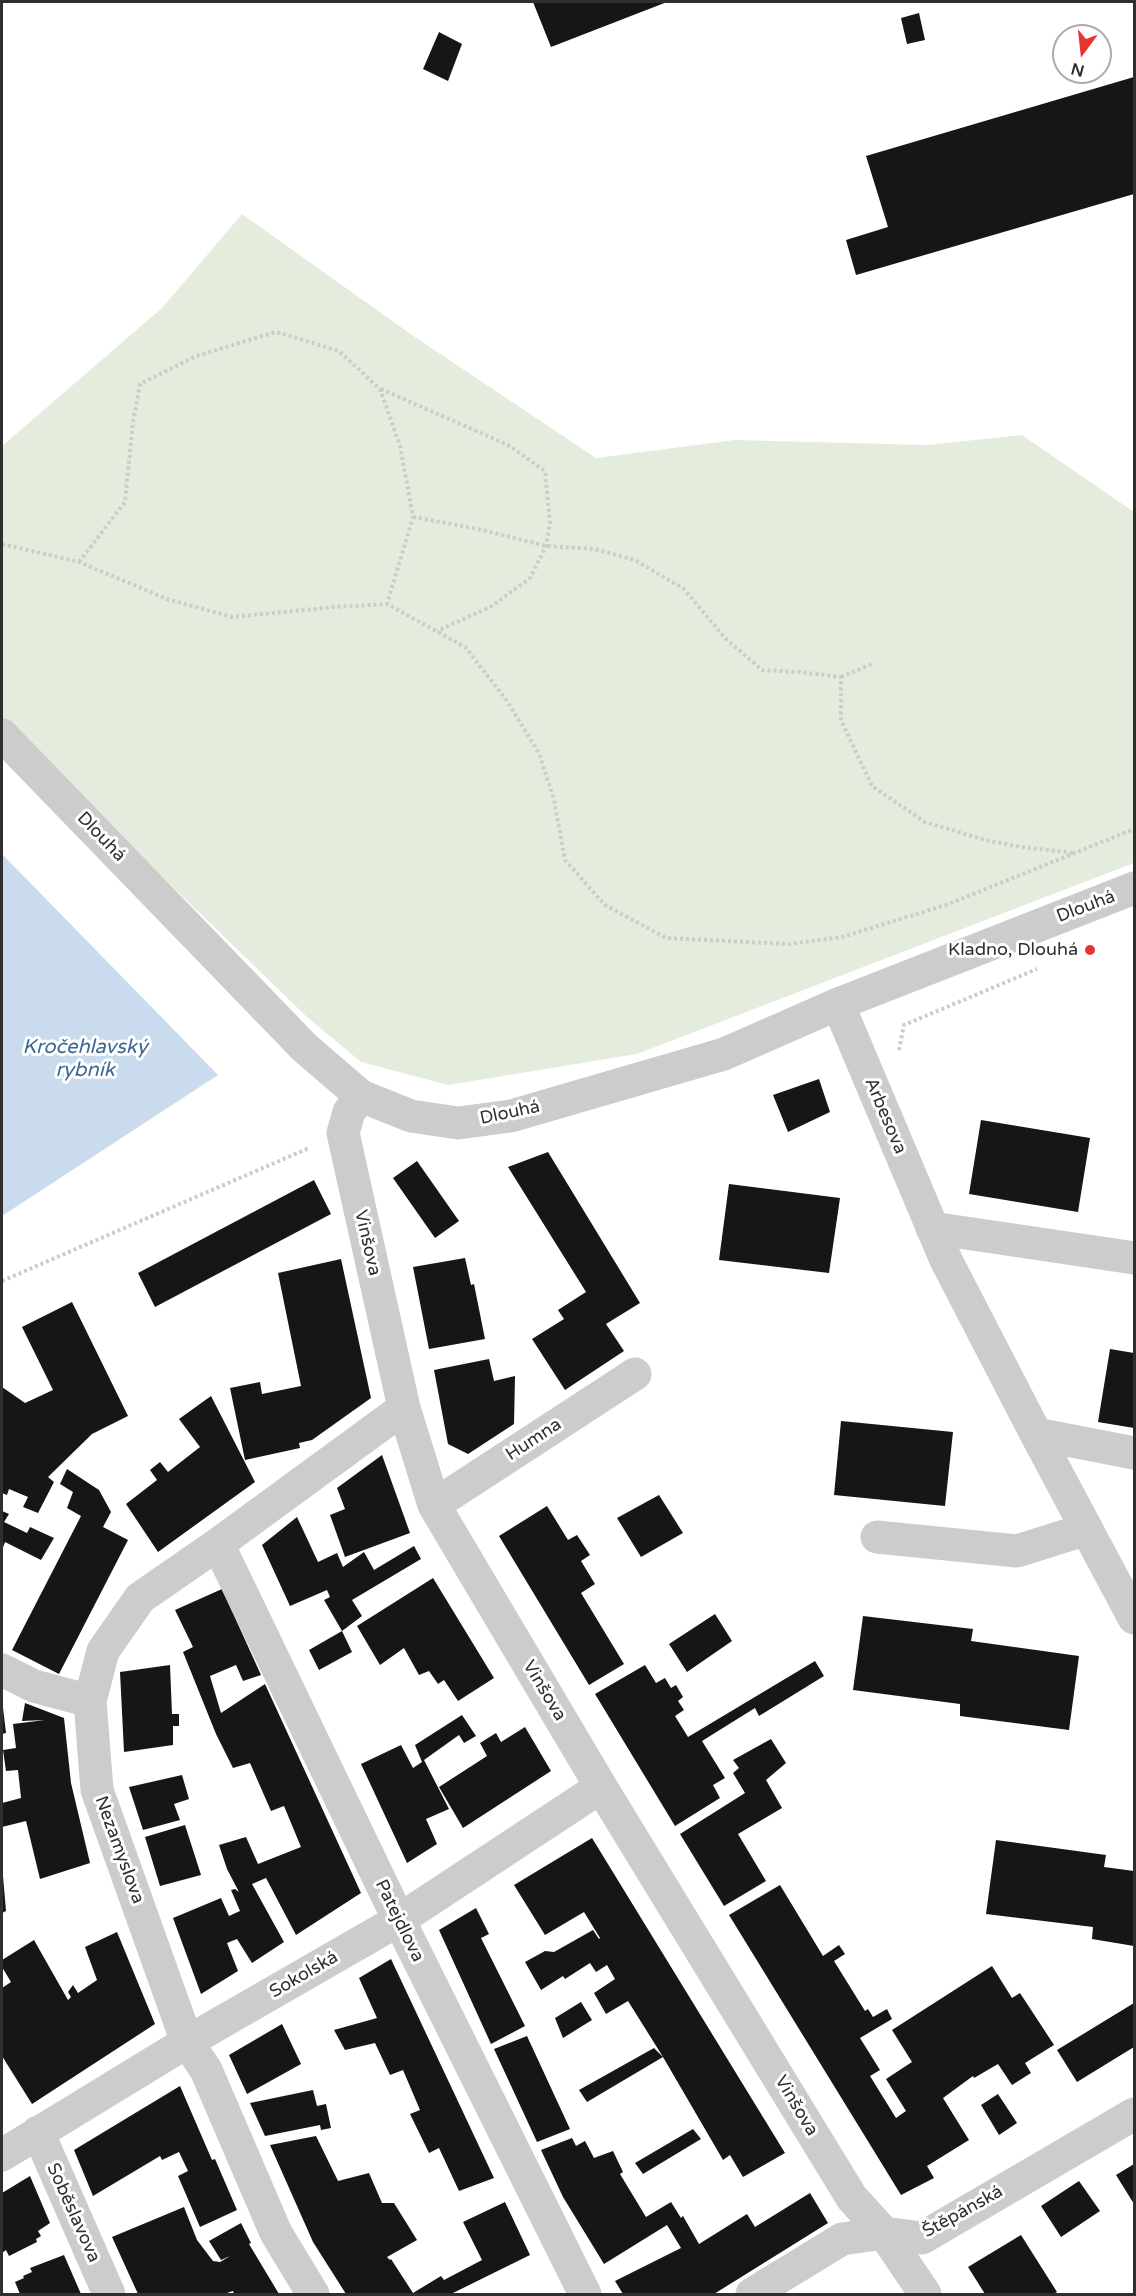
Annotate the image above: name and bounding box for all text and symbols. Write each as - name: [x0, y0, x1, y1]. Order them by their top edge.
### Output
- north arrow: [1052, 24, 1112, 84]
- text: N: [1069, 58, 1087, 81]
- street label: Dlouhá: [72, 808, 130, 866]
- street label: Dlouhá: [1054, 886, 1118, 928]
- place label: Kladno, Dlouhá: [948, 939, 1078, 961]
- marker: Kladno, Dlouhá: [1083, 943, 1097, 957]
- water label: Kročehlavský rybník: [23, 1036, 147, 1083]
- street label: Arbesova: [859, 1075, 911, 1157]
- street label: Dlouhá: [478, 1096, 542, 1130]
- street label: Vinšova: [349, 1208, 385, 1278]
- street label: Humna: [502, 1414, 566, 1466]
- street label: Vinšova: [518, 1657, 570, 1725]
- street label: Nezamyslova: [90, 1793, 148, 1907]
- street label: Patejdlova: [370, 1876, 428, 1966]
- street label: Sokolská: [266, 1947, 342, 2003]
- street label: Vinšova: [770, 2072, 822, 2140]
- street label: Soběslavova: [41, 2160, 105, 2266]
- street label: Štěpánská: [919, 2181, 1007, 2243]

